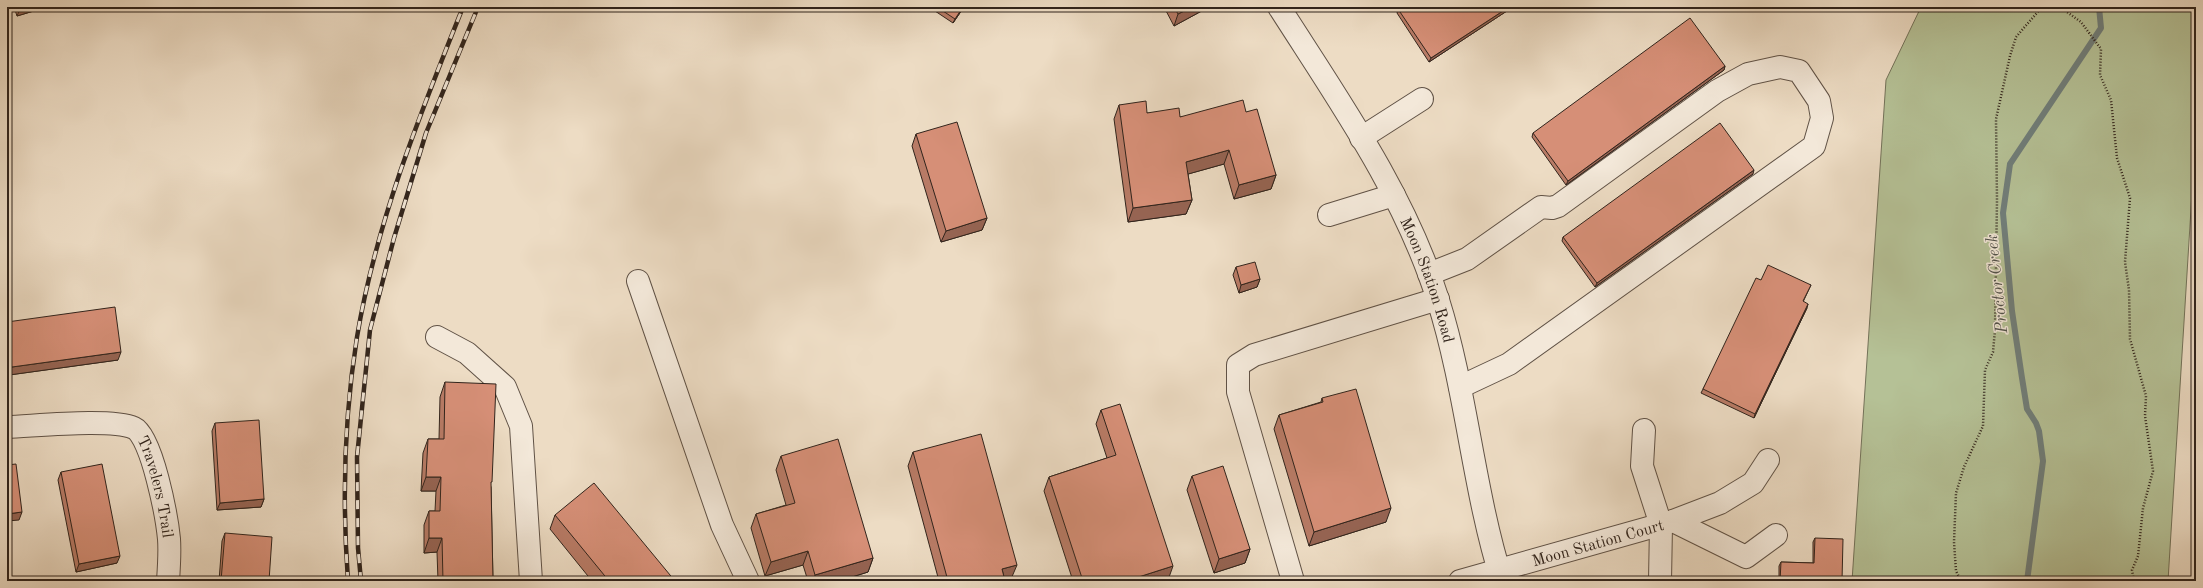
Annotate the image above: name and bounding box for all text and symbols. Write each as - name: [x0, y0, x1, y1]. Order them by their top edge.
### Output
- street label: Moon Station Road: [1396, 215, 1456, 345]
- water label: Proctor Creek: [1984, 233, 2011, 335]
- street label: Travelers Trail: [133, 434, 175, 539]
- street label: Moon Station Court: [1530, 518, 1666, 570]

